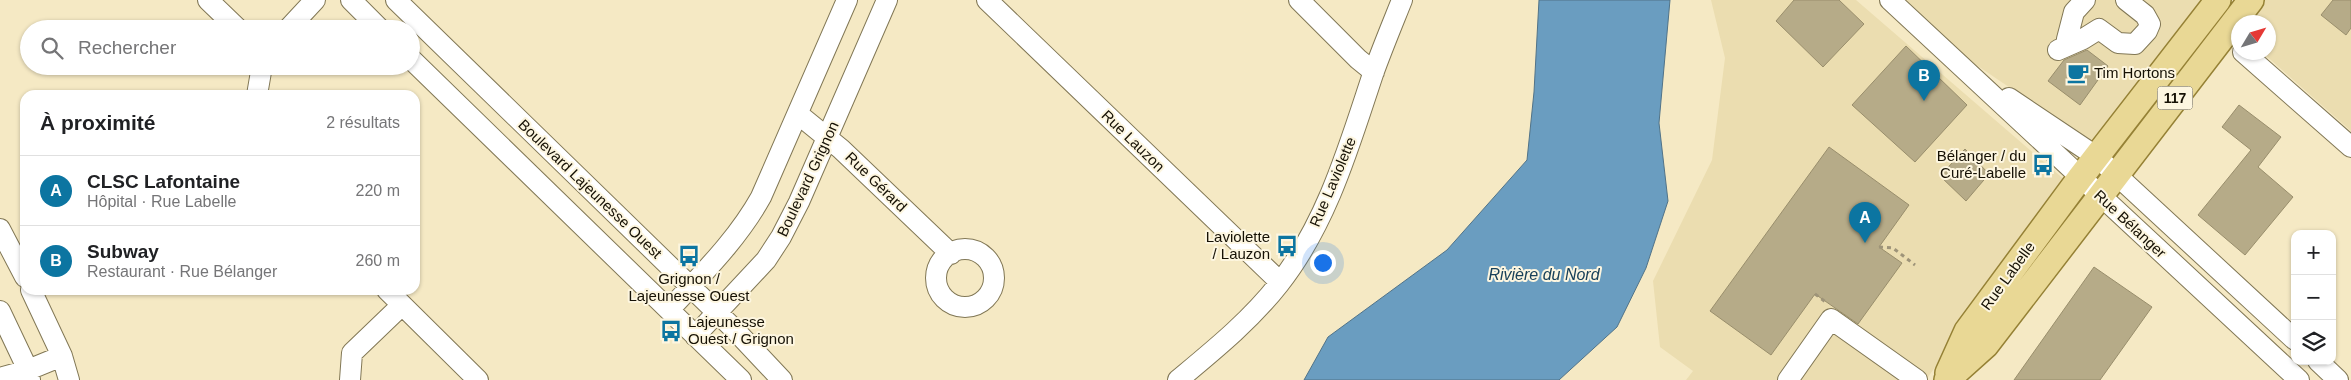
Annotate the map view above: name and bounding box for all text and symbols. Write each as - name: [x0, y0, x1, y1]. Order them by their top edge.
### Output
- north arrow: [2231, 15, 2276, 60]
- search box: [20, 20, 420, 75]
- icon: search: [38, 34, 66, 62]
- text: Rechercher: [78, 37, 176, 58]
- pin: B: [1908, 60, 1940, 101]
- cafe icon: Tim Hortons: [2065, 60, 2091, 86]
- place label: Tim Hortons: [2094, 64, 2175, 81]
- road number: 117: [2158, 86, 2192, 110]
- street label: Rue Lauzon: [1098, 106, 1168, 175]
- text: À proximité: [40, 111, 156, 134]
- text: 2 résultats: [326, 114, 400, 131]
- street label: Boulevard Lajeunesse Ouest: [515, 116, 666, 262]
- street label: Boulevard Grignon: [773, 119, 842, 239]
- street label: Rue Laviolette: [1306, 134, 1359, 229]
- place label: Bélanger / du Curé-Labelle: [1937, 147, 2026, 181]
- street label: Rue Gérard: [842, 148, 910, 215]
- bus stop icon: Bélanger / du Curé-Labelle: [2030, 152, 2056, 178]
- text: CLSC Lafontaine: [87, 171, 240, 192]
- text: A: [50, 182, 62, 199]
- text: 220 m: [356, 182, 400, 199]
- street label: Rue Bélanger: [2091, 186, 2170, 261]
- text: Hôpital · Rue Labelle: [87, 193, 236, 210]
- pin: A: [1849, 202, 1881, 243]
- place label: Laviolette / Lauzon: [1206, 228, 1270, 262]
- map controls: [2291, 230, 2336, 365]
- button: +: [2291, 230, 2336, 275]
- bus stop icon: Laviolette / Lauzon: [1274, 233, 1300, 259]
- street label: Rue Labelle: [1977, 238, 2038, 313]
- text: Subway: [87, 241, 159, 262]
- bus stop icon: Grignon / Lajeunesse Ouest: [676, 243, 702, 269]
- your location: [1310, 250, 1336, 276]
- text: B: [50, 252, 62, 269]
- text: 260 m: [356, 252, 400, 269]
- text: Restaurant · Rue Bélanger: [87, 263, 277, 280]
- water label: Rivière du Nord: [1488, 266, 1601, 283]
- place label: Grignon / Lajeunesse Ouest: [629, 270, 750, 304]
- button: −: [2291, 275, 2336, 320]
- place label: Lajeunesse Ouest / Grignon: [688, 313, 794, 347]
- bus stop icon: Lajeunesse Ouest / Grignon: [658, 318, 684, 344]
- button: layers: [2291, 320, 2336, 365]

